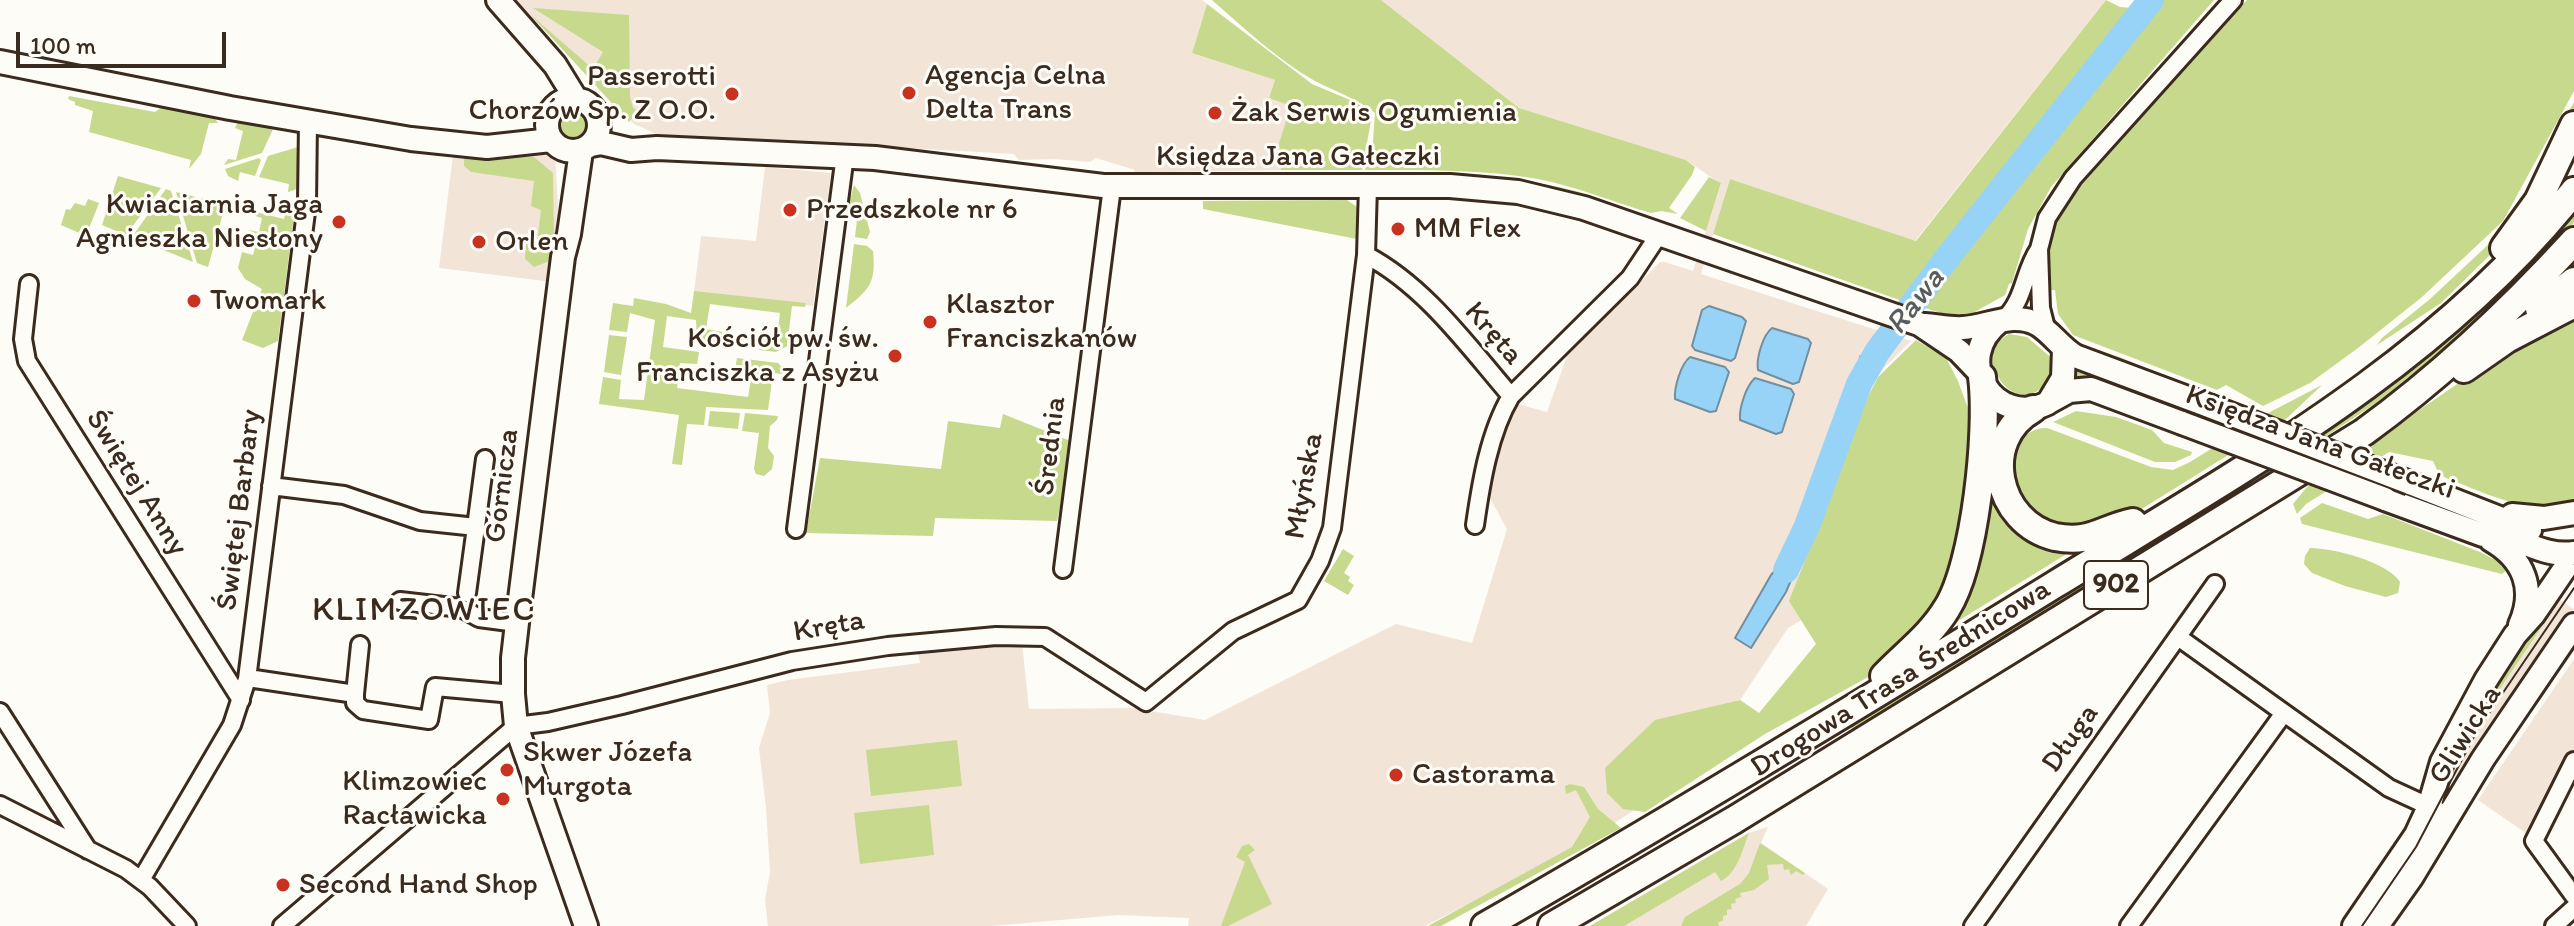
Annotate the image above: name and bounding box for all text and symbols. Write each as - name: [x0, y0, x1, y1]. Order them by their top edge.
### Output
- scale bar: [20, 16, 230, 66]
- text: 100 m: [30, 31, 96, 60]
- place label: Agencja Celna Delta Trans: [925, 58, 1106, 128]
- place label: Passerotti Chorzów Sp. Z O.O.: [469, 59, 716, 130]
- marker: Agencja Celna Delta Trans: [900, 84, 918, 102]
- marker: Passerotti Chorzów Sp. Z O.O.: [723, 85, 741, 103]
- place label: Żak Serwis Ogumienia: [1231, 95, 1517, 131]
- marker: Żak Serwis Ogumienia: [1206, 104, 1224, 122]
- street label: Księdza Jana Gałeczki: [1156, 139, 1440, 175]
- place label: Kwiaciarnia Jaga Agnieszka Niesłony: [76, 187, 323, 258]
- place label: Przedszkole nr 6: [806, 192, 1018, 228]
- marker: Przedszkole nr 6: [781, 201, 799, 219]
- place label: MM Flex: [1414, 211, 1521, 247]
- marker: Kwiaciarnia Jaga Agnieszka Niesłony: [330, 213, 348, 231]
- marker: MM Flex: [1389, 220, 1407, 238]
- place label: Orlen: [495, 224, 568, 260]
- marker: Orlen: [470, 233, 488, 251]
- water label: Rawa: [1878, 261, 1954, 343]
- place label: Twomark: [210, 283, 326, 319]
- place label: Klasztor Franciszkanów: [946, 287, 1137, 358]
- marker: Twomark: [185, 292, 203, 310]
- street label: Kręta: [1456, 295, 1530, 373]
- marker: Klasztor Franciszkanów: [921, 313, 939, 331]
- place label: Kościół pw. św. Franciszka z Asyżu: [636, 321, 879, 392]
- marker: Kościół pw. św. Franciszka z Asyżu: [886, 347, 904, 365]
- street label: Księdza Jana Gałeczki: [2180, 378, 2460, 508]
- street label: Średnia: [1027, 394, 1075, 498]
- street label: Świętej Anny: [77, 403, 195, 563]
- street label: Świętej Barbary: [210, 407, 270, 613]
- street label: Górnicza: [478, 427, 528, 545]
- street label: Młyńska: [1278, 430, 1332, 542]
- road number: 902: [2084, 561, 2148, 609]
- street label: Drogowa Trasa Średnicowa: [1744, 572, 2058, 786]
- district label: KLIMZOWIEC: [312, 591, 536, 631]
- street label: Kręta: [790, 603, 868, 651]
- street label: Gliwicka: [2422, 679, 2510, 791]
- street label: Długa: [2035, 698, 2107, 780]
- place label: Skwer Józefa Murgota: [523, 735, 692, 806]
- place label: Castorama: [1412, 757, 1555, 793]
- marker: Skwer Józefa Murgota: [498, 761, 516, 779]
- place label: Klimzowiec Racławicka: [342, 764, 487, 834]
- marker: Castorama: [1387, 766, 1405, 784]
- marker: Klimzowiec Racławicka: [494, 790, 512, 808]
- place label: Second Hand Shop: [299, 867, 538, 903]
- marker: Second Hand Shop: [274, 876, 292, 894]

